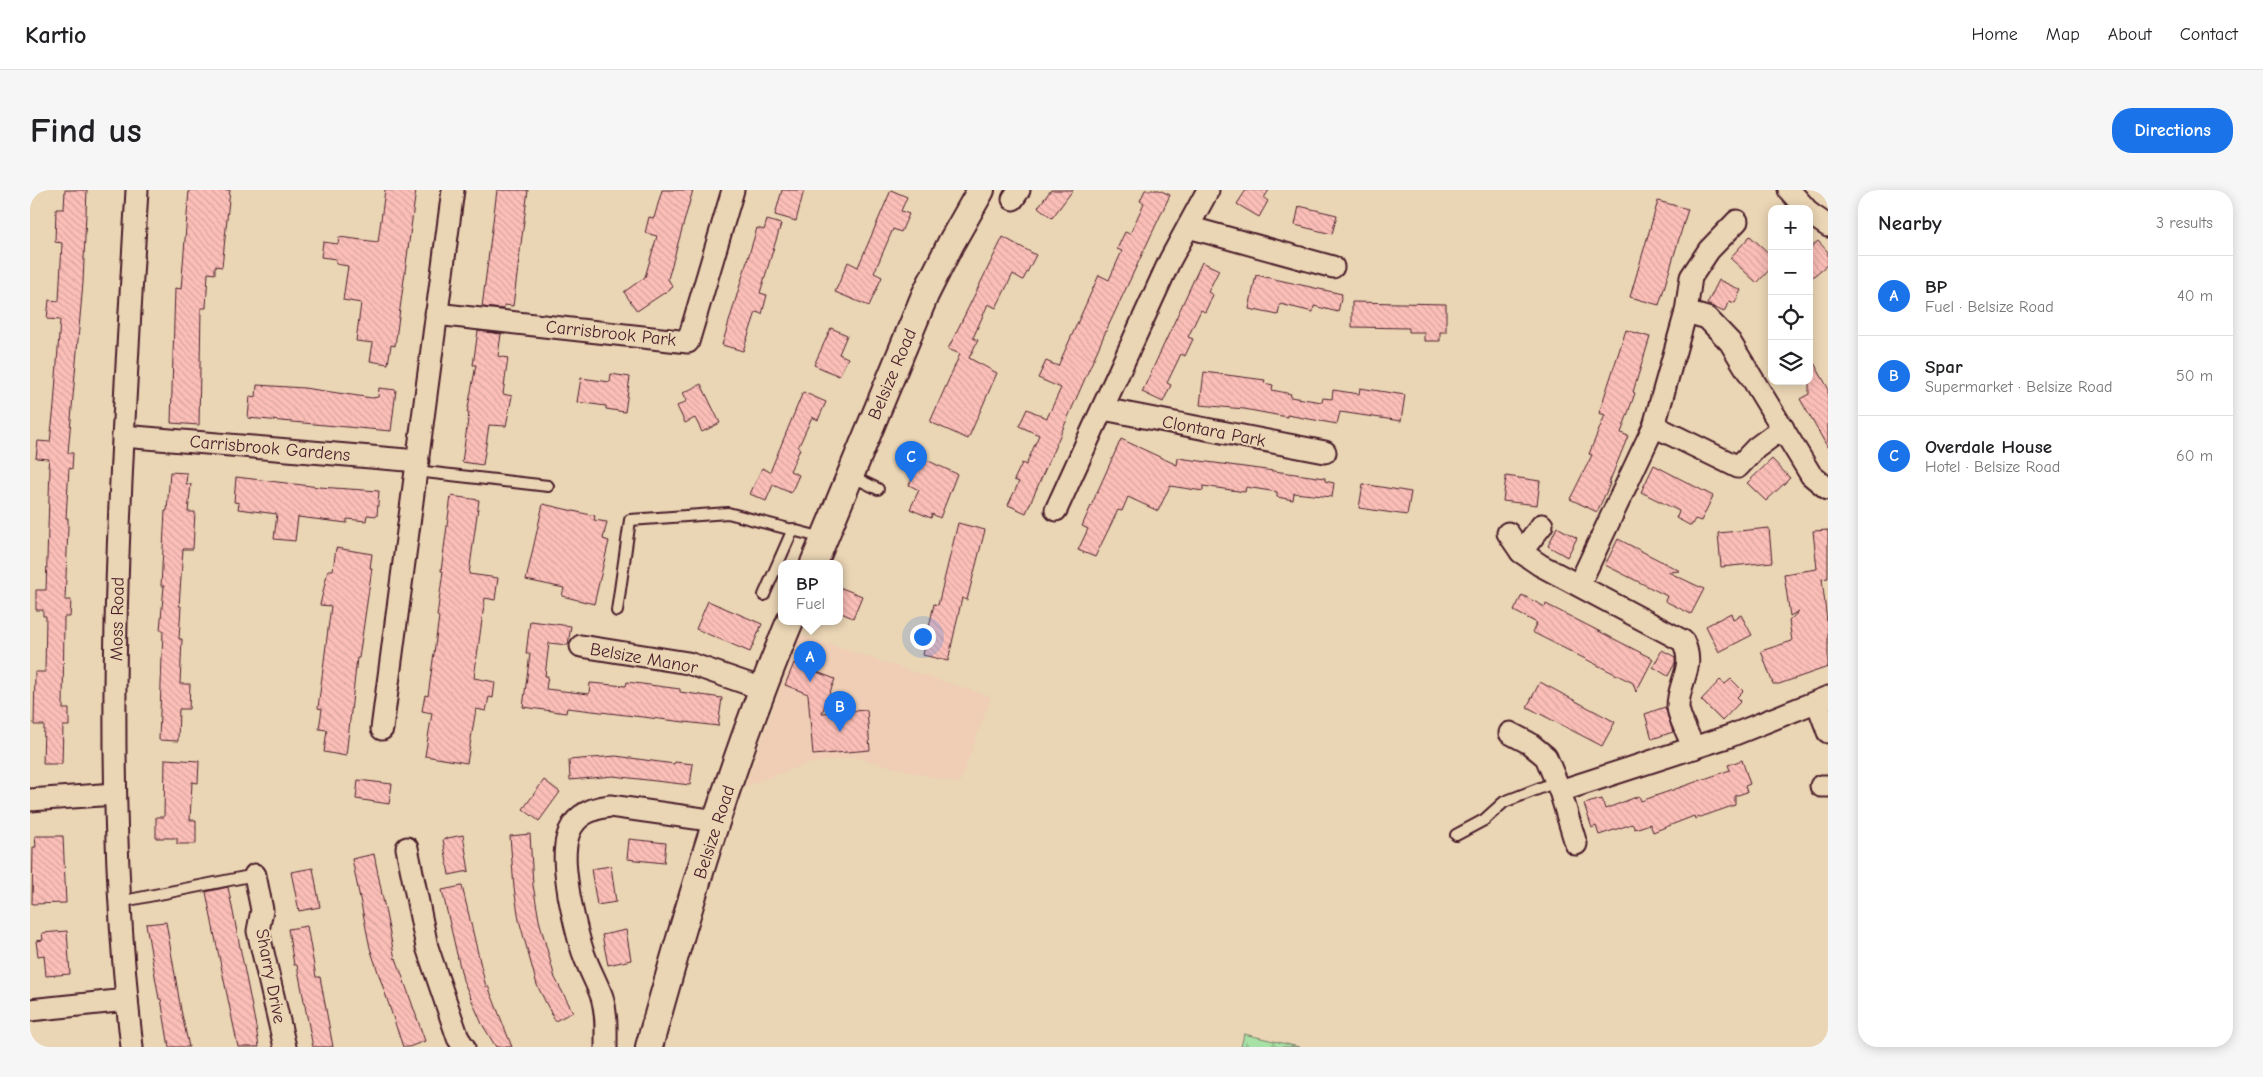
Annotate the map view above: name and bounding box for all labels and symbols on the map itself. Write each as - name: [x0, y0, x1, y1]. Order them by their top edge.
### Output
- street label: Carrisbrook Park: [545, 316, 677, 351]
- street label: Belsize Road: [864, 325, 921, 423]
- street label: Clontara Park: [1160, 411, 1268, 452]
- street label: Carrisbrook Gardens: [189, 431, 351, 466]
- pin: C: [895, 441, 927, 482]
- street label: Moss Road: [106, 577, 129, 661]
- your location: [910, 624, 936, 650]
- street label: Belsize Manor: [588, 639, 700, 678]
- pin: A: [794, 641, 826, 682]
- pin: B: [824, 691, 856, 732]
- street label: Belsize Road: [690, 783, 739, 882]
- street label: Sharry Drive: [251, 927, 290, 1025]

